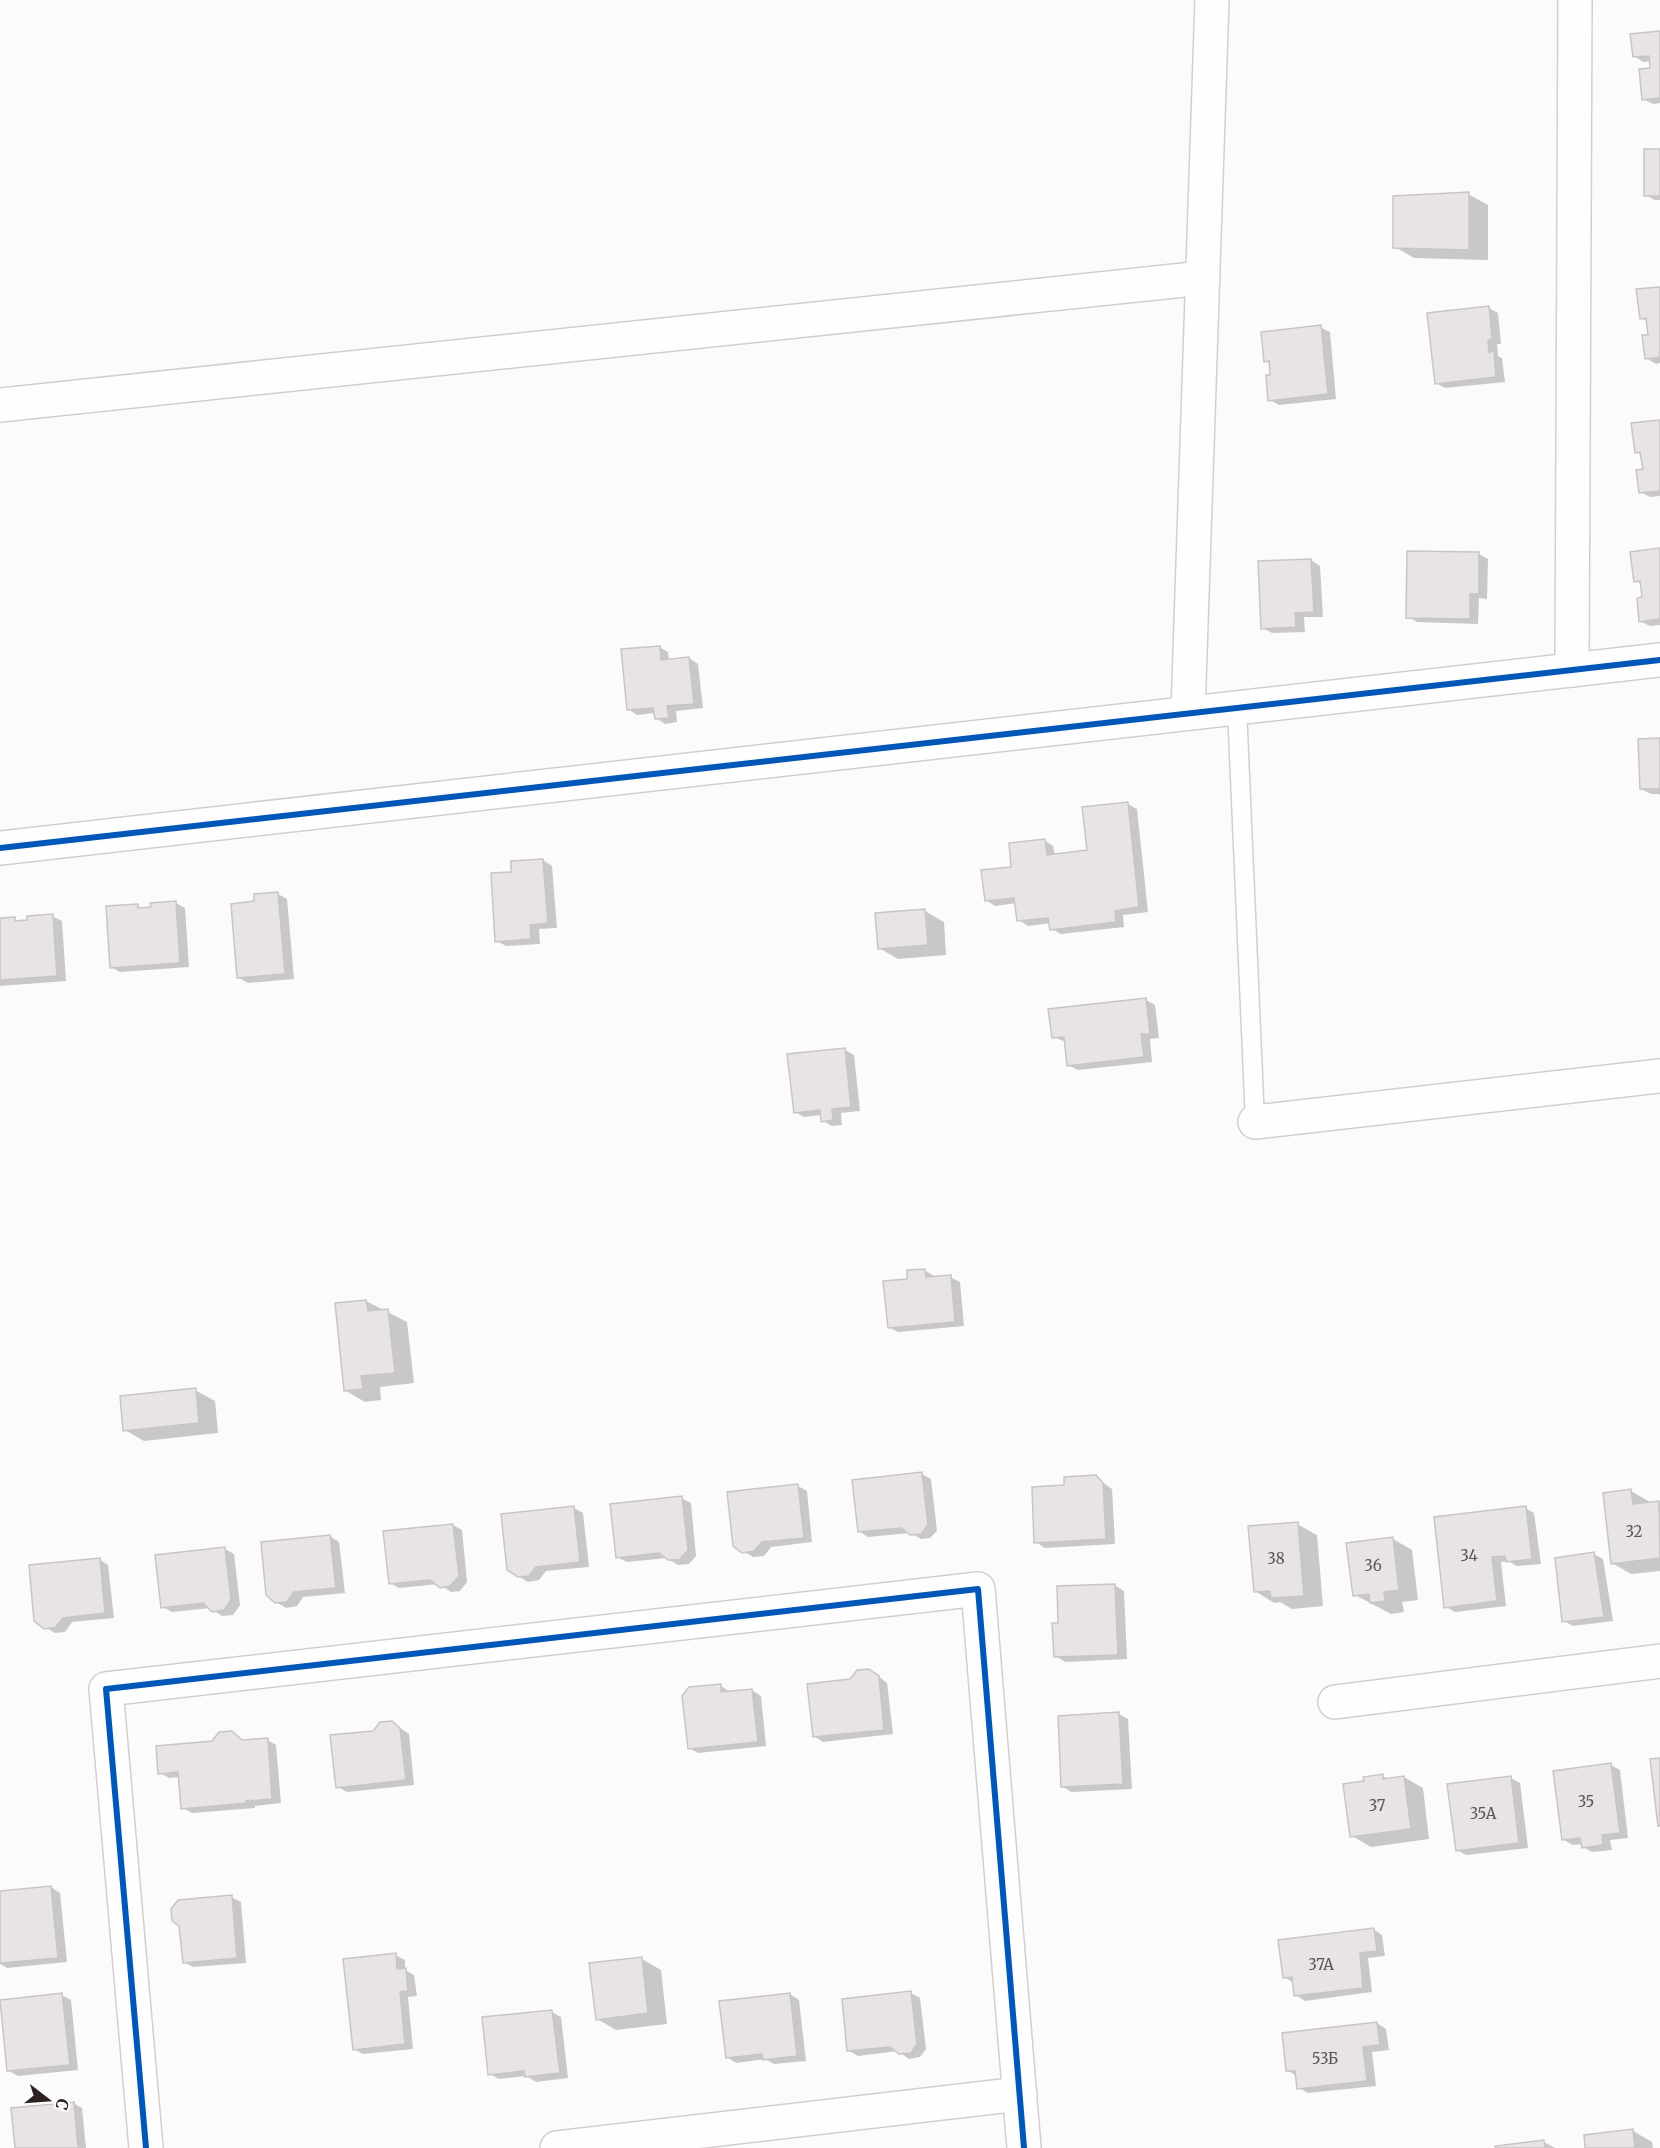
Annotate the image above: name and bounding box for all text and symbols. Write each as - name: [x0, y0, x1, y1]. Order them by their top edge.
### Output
- house number: 32: [1625, 1522, 1643, 1541]
- house number: 34: [1460, 1546, 1478, 1565]
- house number: 38: [1267, 1549, 1285, 1568]
- house number: 36: [1364, 1556, 1382, 1575]
- house number: 35: [1578, 1792, 1594, 1811]
- house number: 37: [1369, 1796, 1386, 1815]
- house number: 35А: [1470, 1804, 1497, 1823]
- house number: 37А: [1308, 1955, 1334, 1974]
- house number: 53Б: [1312, 2049, 1338, 2068]
- north arrow: [18, 2070, 78, 2130]
- text: С: [51, 2096, 73, 2112]

